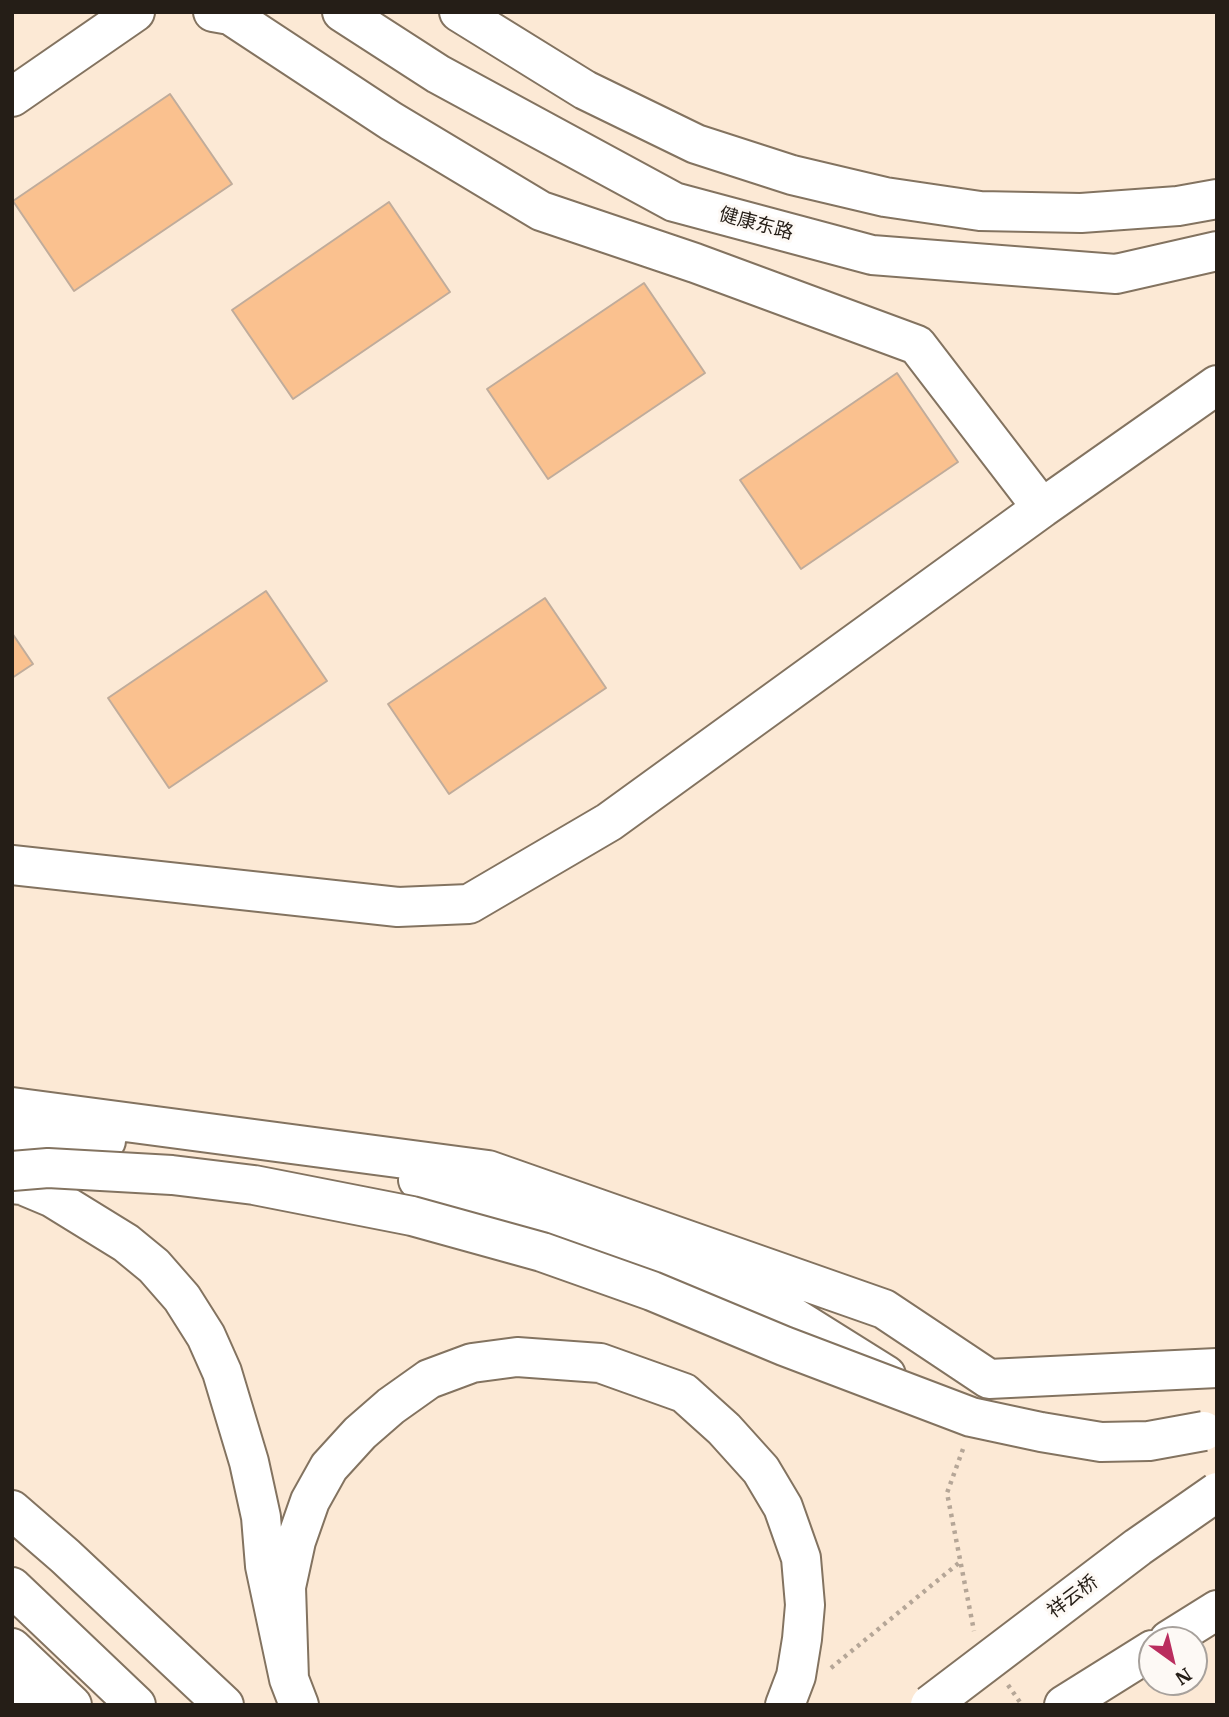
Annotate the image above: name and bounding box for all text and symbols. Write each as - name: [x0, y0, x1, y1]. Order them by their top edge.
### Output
- street label: 健康东路: [716, 203, 796, 245]
- street label: 祥云桥: [1043, 1571, 1103, 1623]
- north arrow: [1138, 1626, 1208, 1696]
- text: N: [1171, 1663, 1197, 1691]

